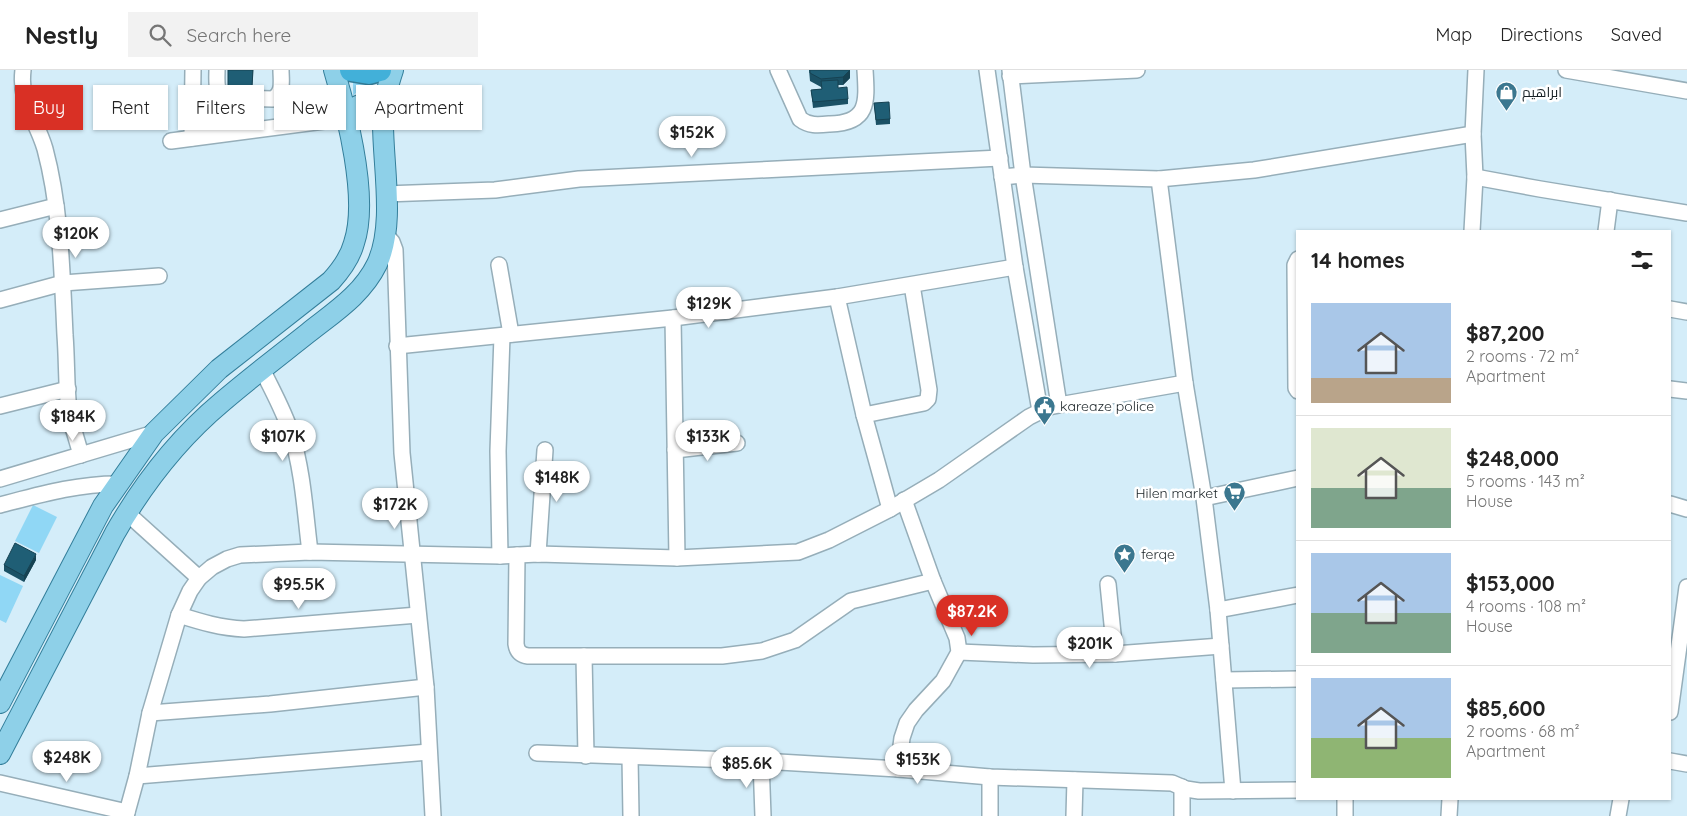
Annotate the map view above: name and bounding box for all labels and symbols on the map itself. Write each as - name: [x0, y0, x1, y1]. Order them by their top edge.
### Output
- shop icon: ابراهيم: [1494, 80, 1518, 111]
- place label: ابراهيم: [1522, 83, 1562, 102]
- pin: $152K: [657, 116, 727, 158]
- pin: $120K: [41, 216, 111, 259]
- pin: $129K: [674, 286, 744, 329]
- public building icon: kareaze police: [1032, 394, 1056, 425]
- place label: kareaze police: [1060, 397, 1154, 415]
- pin: $184K: [38, 400, 108, 442]
- pin: $107K: [248, 420, 318, 462]
- pin: $133K: [673, 420, 743, 462]
- pin: $148K: [522, 460, 592, 503]
- supermarket icon: Hilen market: [1222, 481, 1246, 512]
- place label: Hilen market: [1136, 484, 1218, 502]
- pin: $172K: [360, 488, 430, 530]
- place icon: ferqe: [1113, 542, 1137, 573]
- place label: ferqe: [1141, 545, 1175, 563]
- pin: $95.5K: [258, 568, 340, 610]
- pin: $87.2K: [931, 594, 1013, 637]
- pin: $201K: [1055, 626, 1125, 669]
- pin: $248K: [32, 740, 102, 783]
- pin: $153K: [883, 742, 953, 785]
- pin: $85.6K: [706, 746, 788, 789]

